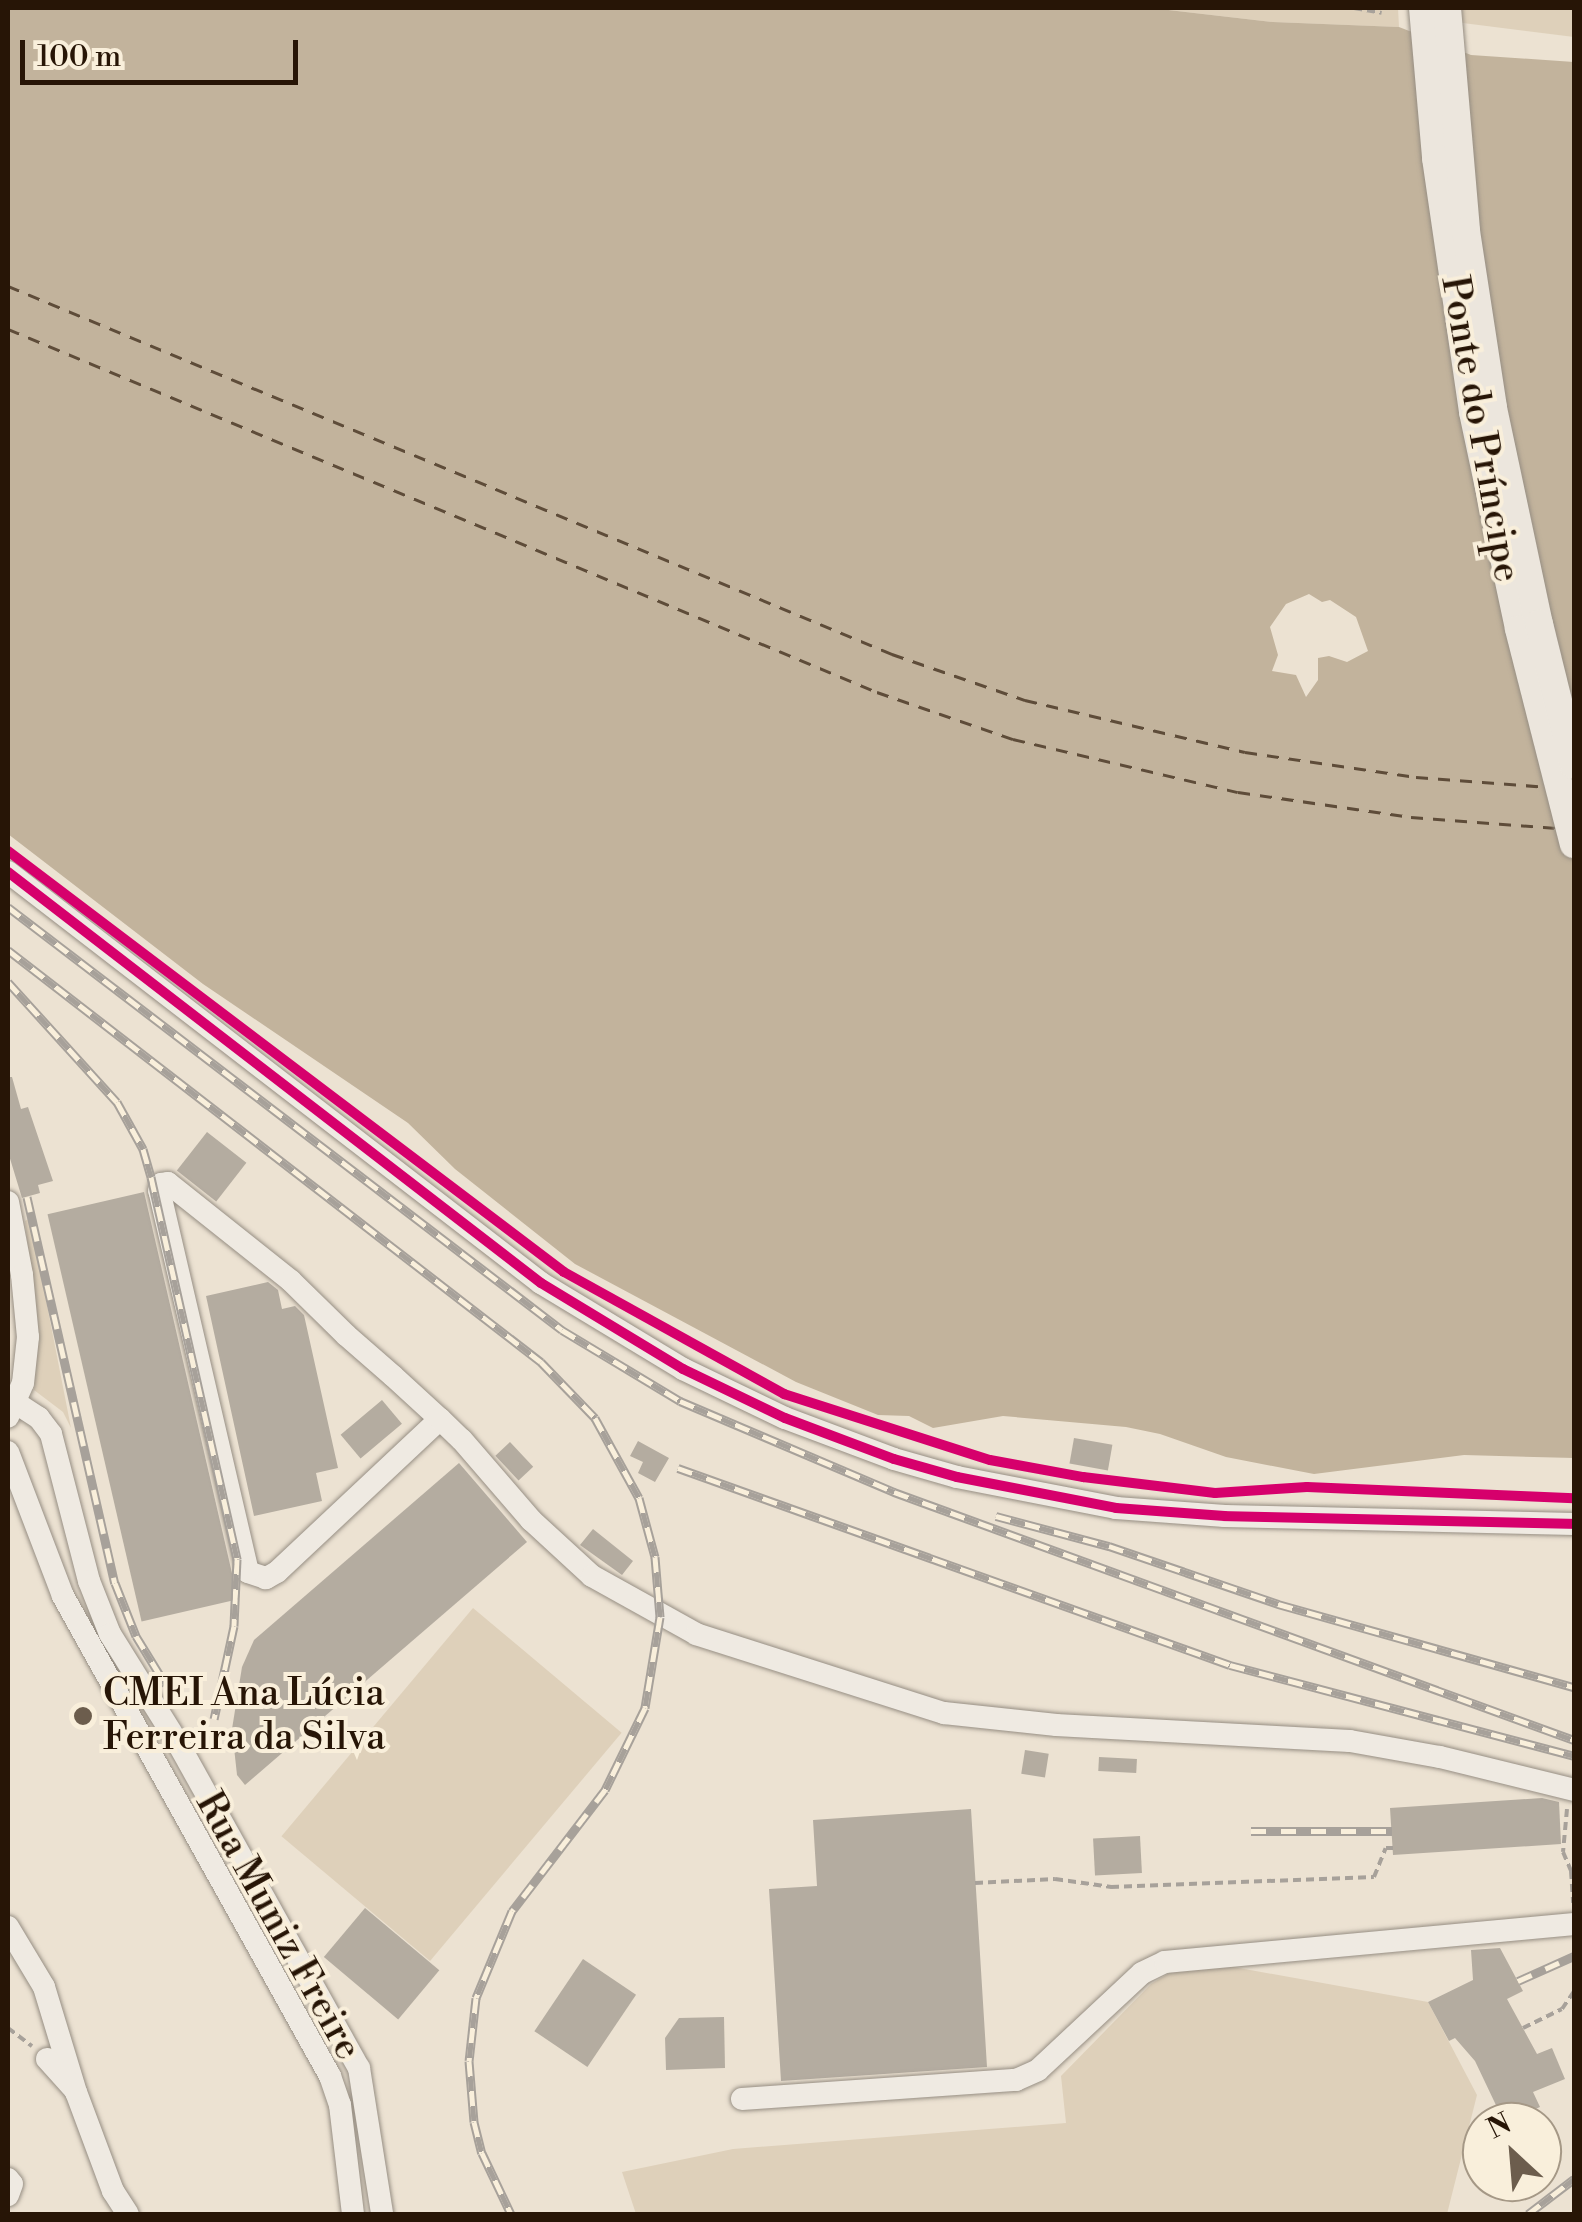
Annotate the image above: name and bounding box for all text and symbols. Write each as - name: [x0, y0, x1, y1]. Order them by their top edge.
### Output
- scale bar: [25, 20, 302, 82]
- text: 100 m: [37, 38, 121, 76]
- street label: Ponte do Príncipe: [1431, 273, 1529, 585]
- place label: CMEI Ana Lúcia Ferreira da Silva: [103, 1671, 385, 1760]
- marker: CMEI Ana Lúcia Ferreira da Silva: [72, 1705, 94, 1727]
- street label: Rua Muniz Freire: [186, 1784, 370, 2068]
- north arrow: [1462, 2102, 1562, 2202]
- text: N: [1482, 2106, 1517, 2147]

